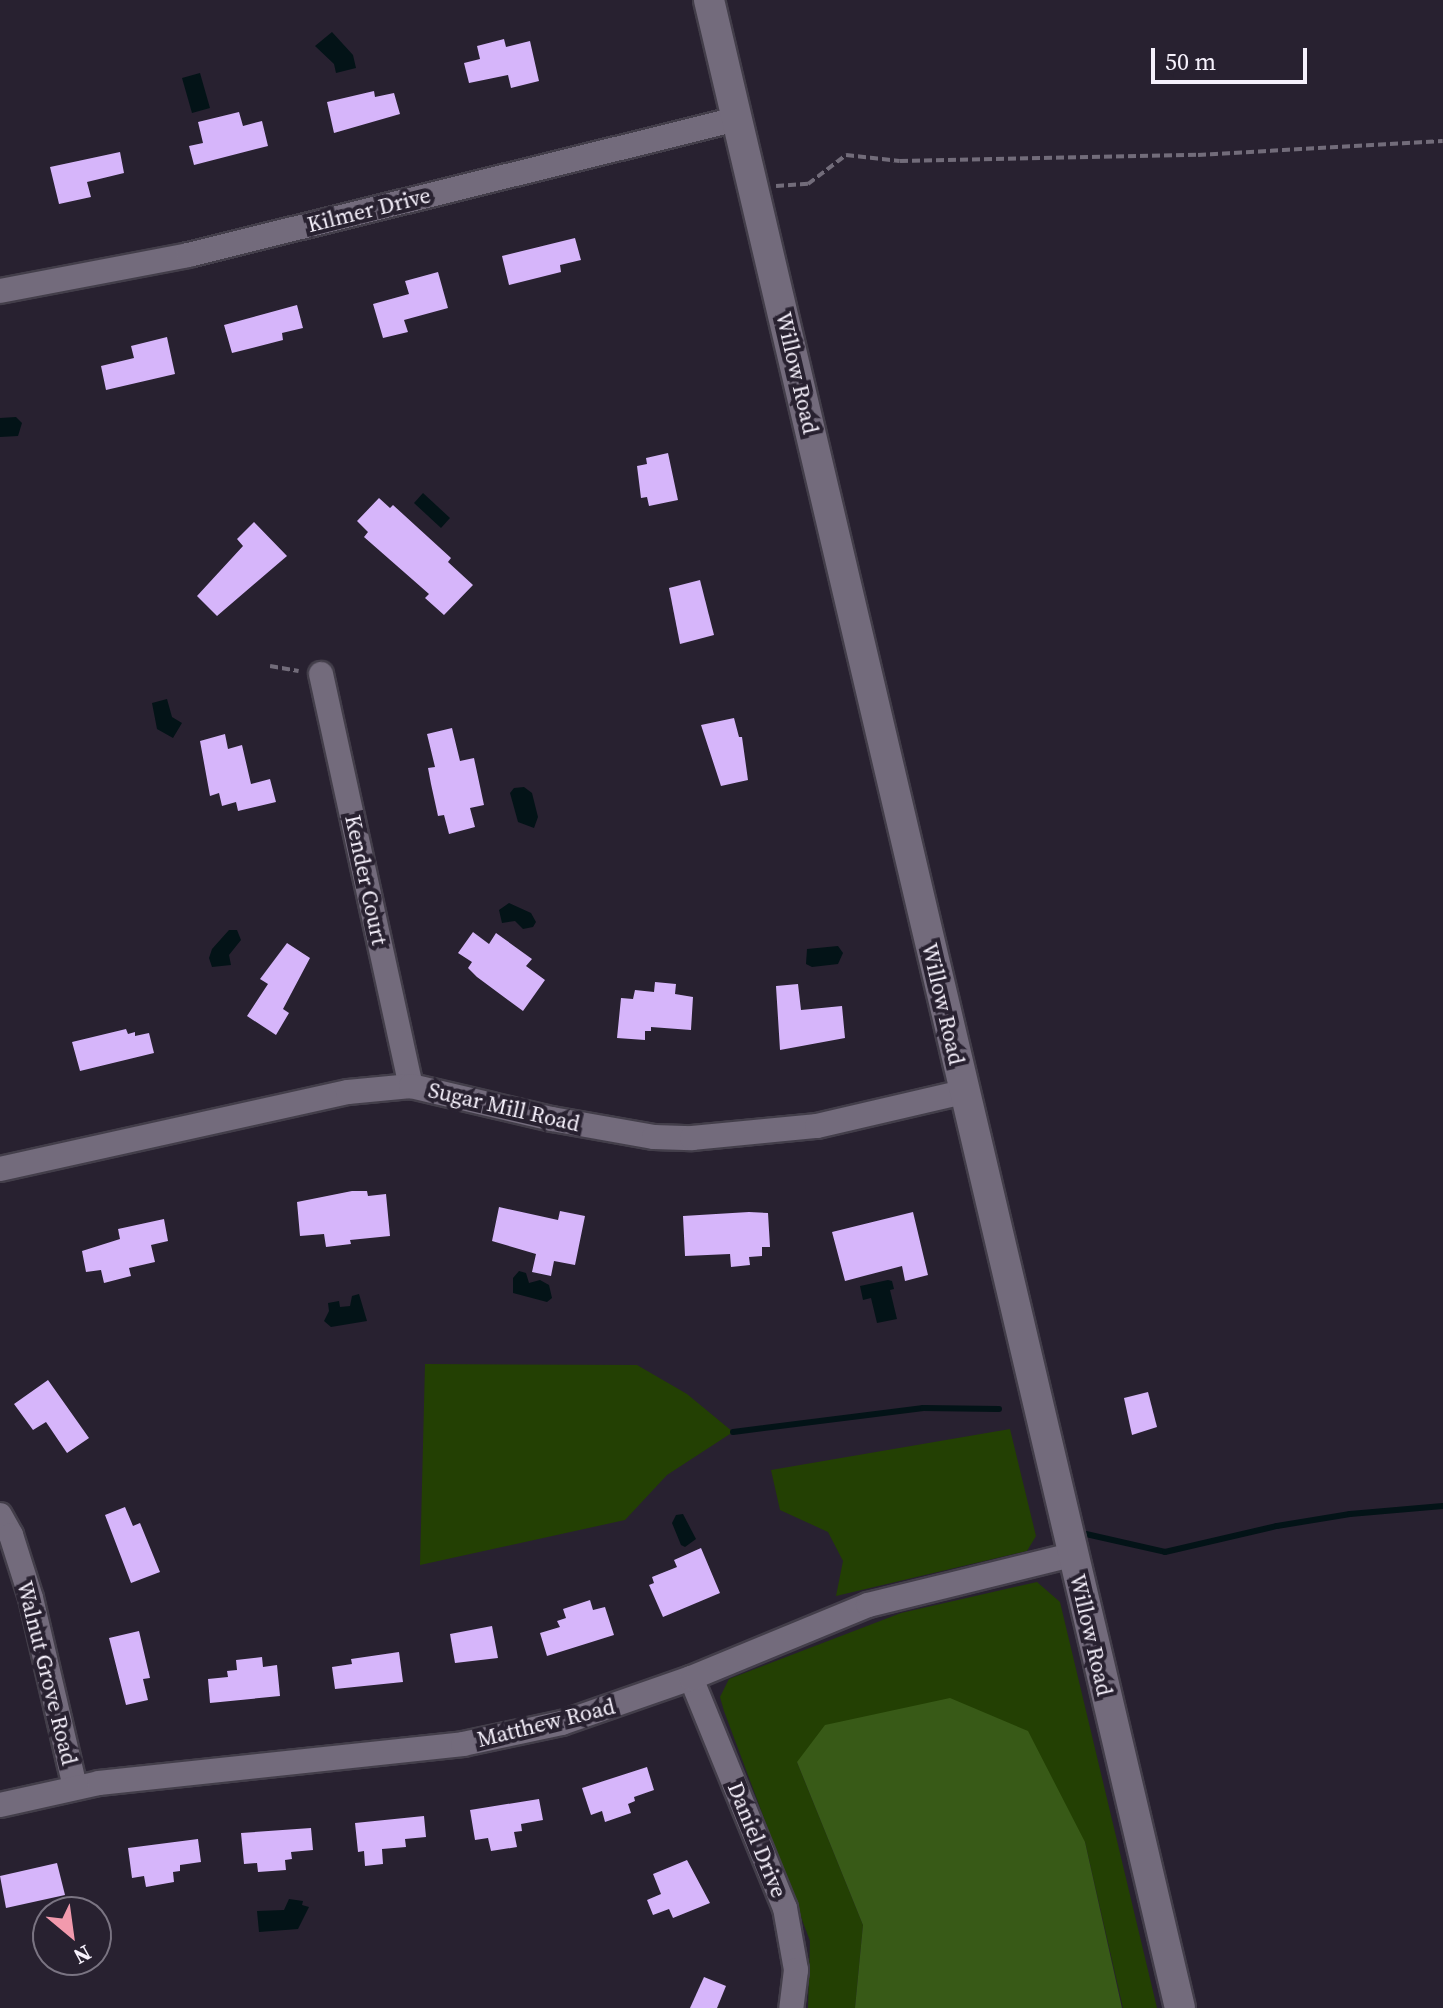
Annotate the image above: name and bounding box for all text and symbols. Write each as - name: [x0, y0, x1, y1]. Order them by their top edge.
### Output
- scale bar: [1155, 32, 1311, 82]
- text: 50 m: [1165, 45, 1216, 78]
- street label: Kilmer Drive: [305, 182, 433, 238]
- street label: Willow Road: [770, 310, 824, 436]
- street label: Kender Court: [339, 813, 393, 947]
- street label: Willow Road: [916, 941, 970, 1067]
- street label: Sugar Mill Road: [426, 1077, 582, 1137]
- street label: Willow Road: [1064, 1572, 1118, 1698]
- street label: Walnut Grove Road: [11, 1578, 83, 1768]
- street label: Matthew Road: [474, 1693, 618, 1753]
- street label: Daniel Drive: [722, 1778, 792, 1902]
- north arrow: [32, 1896, 112, 1976]
- text: N: [68, 1938, 97, 1972]

